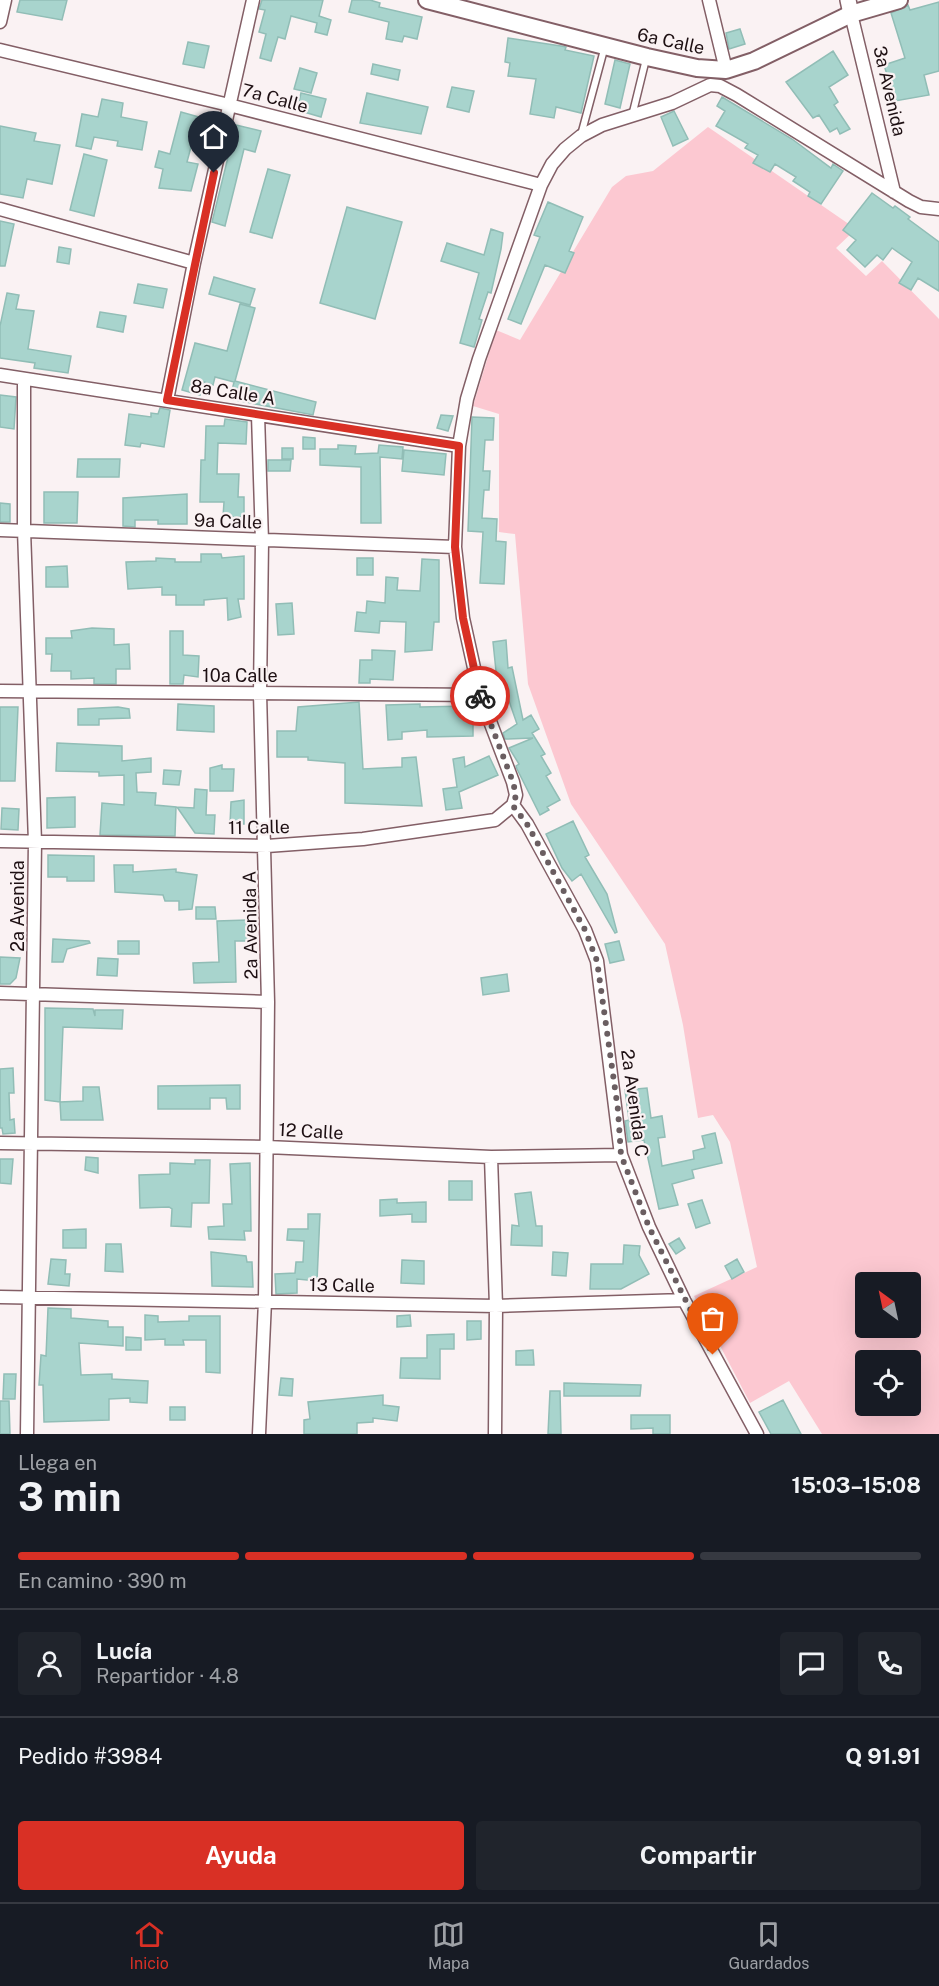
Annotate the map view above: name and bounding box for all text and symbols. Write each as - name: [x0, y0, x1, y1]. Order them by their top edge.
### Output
- street label: 6a Calle: [635, 24, 707, 58]
- street label: 3a Avenida: [869, 44, 911, 138]
- street label: 7a Calle: [240, 79, 310, 117]
- pin: [188, 111, 239, 173]
- icon: home: [197, 120, 230, 153]
- street label: 8a Calle A: [189, 375, 277, 409]
- street label: 9a Calle: [194, 509, 262, 533]
- street label: 10a Calle: [202, 665, 278, 686]
- courier: [450, 666, 510, 726]
- icon: bike: [464, 680, 497, 713]
- street label: 11 Calle: [228, 816, 290, 838]
- street label: 2a Avenida: [7, 860, 28, 952]
- street label: 2a Avenida A: [239, 870, 261, 979]
- street label: 2a Avenida C: [617, 1048, 653, 1158]
- street label: 12 Calle: [278, 1119, 344, 1143]
- north arrow: [855, 1272, 921, 1338]
- map controls: [855, 1272, 921, 1416]
- street label: 13 Calle: [309, 1274, 375, 1296]
- pin: [687, 1293, 738, 1355]
- icon: bag: [696, 1302, 729, 1335]
- button: locate: [855, 1350, 921, 1416]
- text: Llega en: [18, 1451, 97, 1475]
- text: 15:03–15:08: [791, 1472, 921, 1498]
- text: 3 min: [18, 1474, 121, 1520]
- text: En camino · 390 m: [18, 1569, 187, 1593]
- button: person: [18, 1632, 81, 1695]
- button: chat: [780, 1632, 843, 1695]
- button: phone: [858, 1632, 921, 1695]
- text: Lucía: [96, 1638, 152, 1664]
- text: Repartidor · 4.8: [96, 1664, 239, 1688]
- text: Pedido #3984: [18, 1743, 162, 1769]
- text: Q 91.91: [845, 1743, 921, 1769]
- button: Ayuda: [18, 1821, 464, 1890]
- button: Compartir: [476, 1821, 921, 1890]
- tab: Inicio: [130, 1918, 169, 1973]
- tab: Mapa: [428, 1918, 469, 1973]
- tab: Guardados: [728, 1918, 809, 1973]

